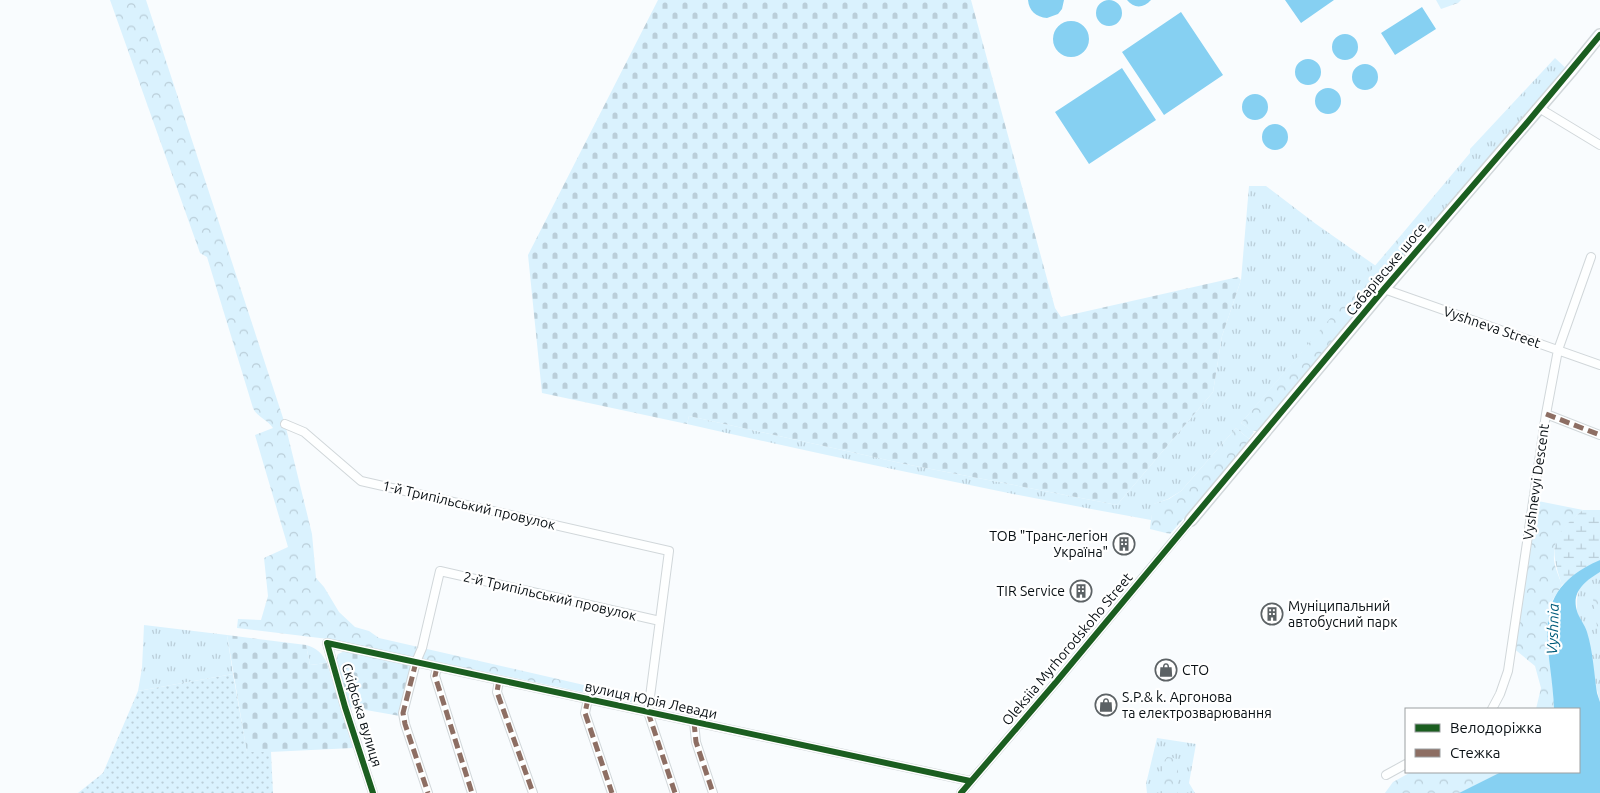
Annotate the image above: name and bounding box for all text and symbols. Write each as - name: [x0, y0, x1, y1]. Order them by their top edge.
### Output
- street label: Сабарівське шосе: [1343, 219, 1429, 319]
- street label: Vyshneva Street: [1441, 303, 1543, 351]
- street label: Vyshnevyi Descent: [1520, 422, 1552, 541]
- street label: 1-й Трипільський провулок: [381, 477, 557, 533]
- place label: ТОВ "Транс-легіон Україна": [989, 528, 1108, 560]
- building icon: ТОВ "Транс-легіон Україна": [1112, 532, 1136, 556]
- street label: 2-й Трипільський провулок: [462, 568, 638, 624]
- street label: Oleksiia Myrhorodskoho Street: [998, 569, 1136, 729]
- building icon: TIR Service: [1069, 579, 1093, 603]
- place label: TIR Service: [997, 583, 1065, 599]
- place label: Муніципальний автобусний парк: [1288, 598, 1397, 630]
- building icon: Муніципальний автобусний парк: [1260, 602, 1284, 626]
- water label: Vyshnia: [1543, 603, 1562, 655]
- shop icon: СТО: [1154, 658, 1178, 682]
- street label: Скіфська вулиця: [339, 661, 385, 769]
- place label: СТО: [1182, 662, 1209, 678]
- street label: вулиця Юрія Левади: [583, 678, 719, 722]
- place label: S.P.& k. Аргонова та електрозварювання: [1122, 689, 1272, 721]
- shop icon: S.P.& k. Аргонова та електрозварювання: [1094, 693, 1118, 717]
- legend: [1405, 708, 1580, 773]
- text: Велодоріжка: [1450, 719, 1542, 736]
- text: Стежка: [1450, 744, 1500, 761]

